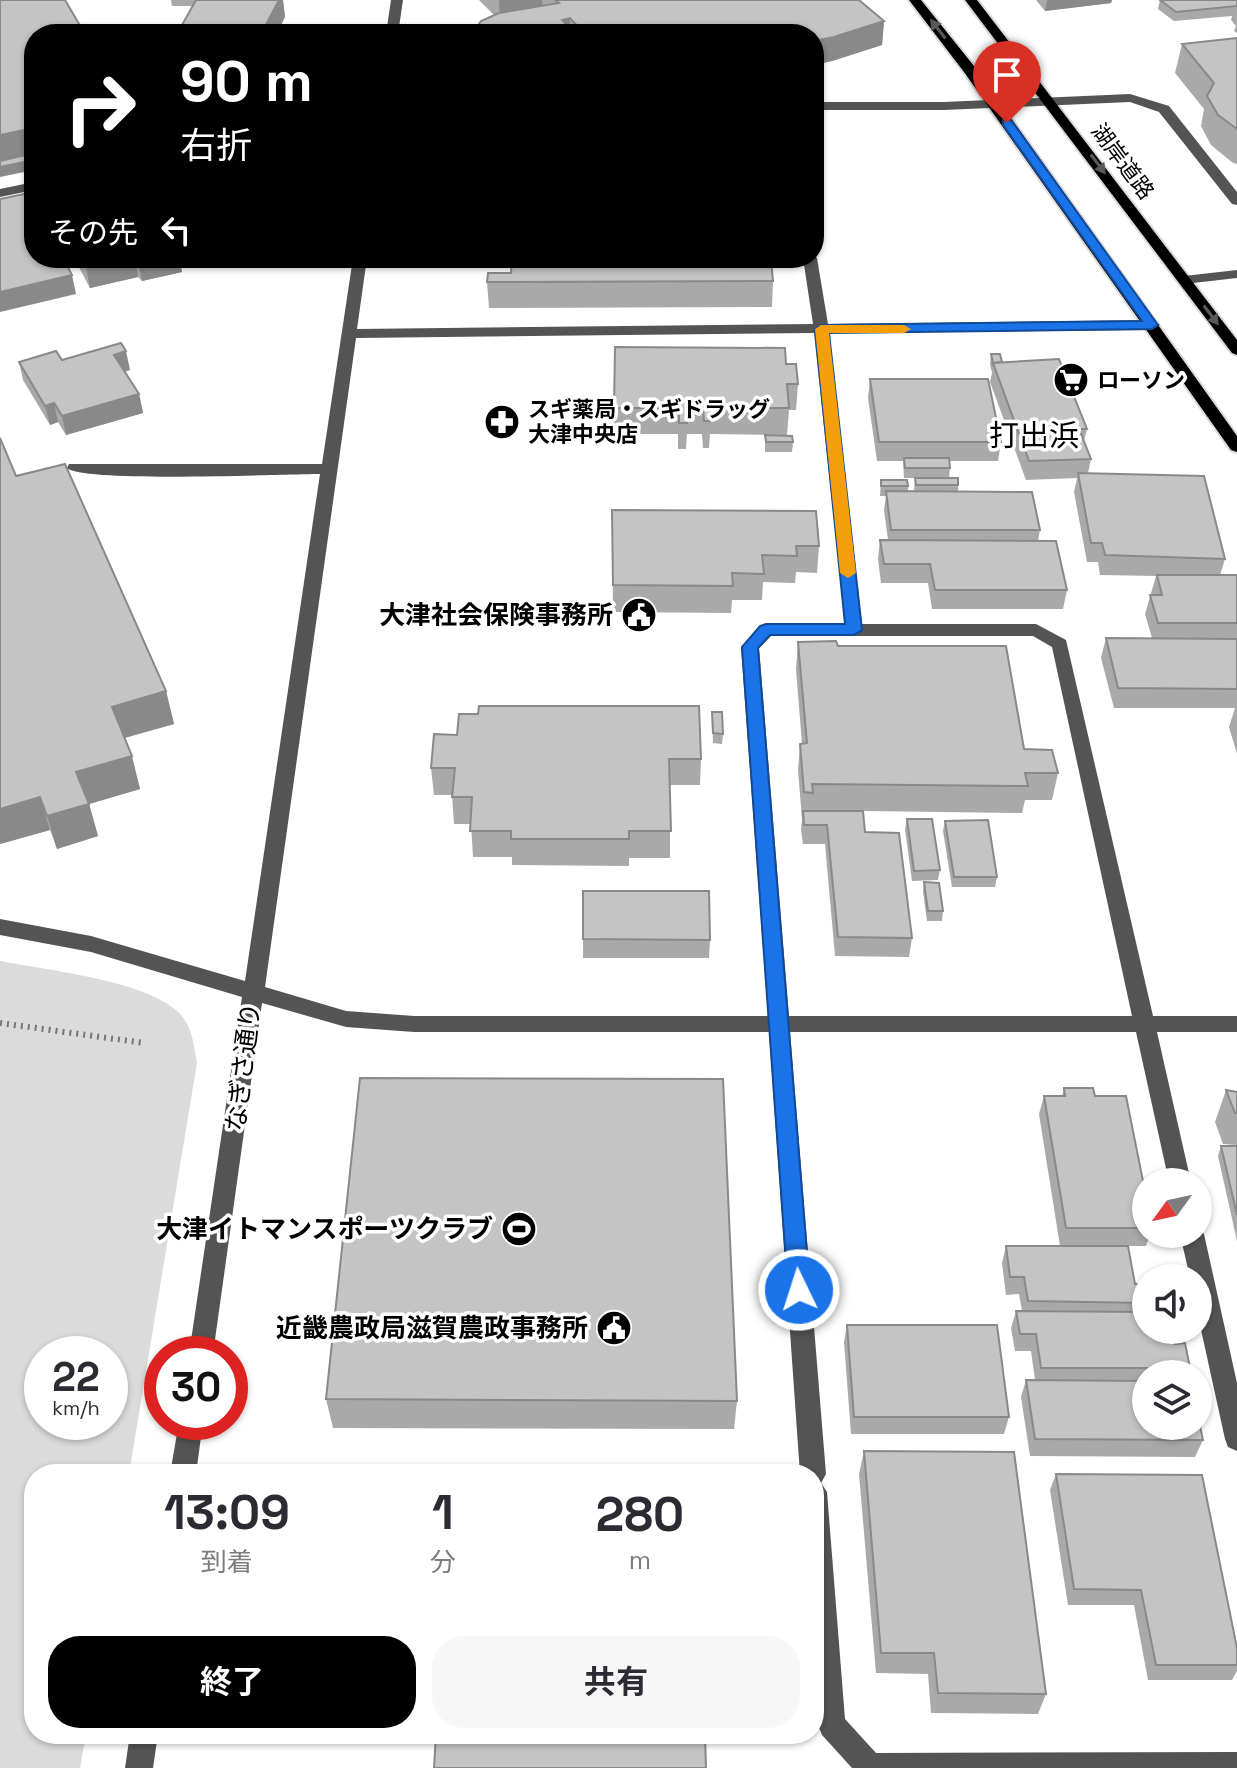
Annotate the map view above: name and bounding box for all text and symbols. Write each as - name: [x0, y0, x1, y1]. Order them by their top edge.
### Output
- one-way arrow: [930, 19, 947, 39]
- pin: [973, 41, 1041, 123]
- text: 90 m: [180, 46, 313, 117]
- icon: arrive: [985, 53, 1029, 97]
- icon: right: [48, 56, 152, 160]
- street label: 湖岸道路: [1085, 117, 1161, 205]
- text: 右折: [180, 123, 252, 169]
- one-way arrow: [1089, 154, 1105, 174]
- icon: left: [154, 208, 198, 252]
- text: その先: [48, 213, 138, 252]
- one-way arrow: [1202, 305, 1218, 325]
- supermarket icon: ローソン: [1052, 361, 1090, 399]
- place label: ローソン: [1097, 366, 1185, 394]
- place label: スギ薬局・スギドラッグ 大津中央店: [528, 395, 770, 448]
- pharmacy icon: スギ薬局・スギドラッグ 大津中央店: [483, 403, 521, 441]
- district label: 打出浜: [989, 416, 1079, 455]
- public building icon: 大津社会保険事務所: [620, 596, 658, 634]
- place label: 大津社会保険事務所: [379, 598, 613, 632]
- street label: なぎさ通り: [218, 1000, 268, 1134]
- north arrow: [1132, 1168, 1212, 1248]
- map controls: [1132, 1168, 1212, 1440]
- sports icon: 大津イトマンスポーツクラブ: [500, 1210, 538, 1248]
- place label: 大津イトマンスポーツクラブ: [156, 1212, 493, 1246]
- position arrow: [757, 1248, 841, 1332]
- button: sound: [1132, 1264, 1212, 1344]
- public building icon: 近畿農政局滋賀農政事務所: [595, 1309, 633, 1347]
- place label: 近畿農政局滋賀農政事務所: [276, 1311, 588, 1345]
- speed limit sign: 30: [144, 1336, 248, 1440]
- text: 22: [52, 1352, 100, 1403]
- button: layers: [1132, 1360, 1212, 1440]
- text: km/h: [52, 1395, 100, 1421]
- text: 13:09: [164, 1482, 290, 1543]
- text: 1: [432, 1482, 454, 1543]
- text: 280: [596, 1484, 684, 1545]
- text: m: [629, 1543, 651, 1577]
- text: 到着: [201, 1545, 253, 1579]
- text: 分: [430, 1545, 456, 1579]
- button: 終了: [48, 1636, 416, 1728]
- button: 共有: [432, 1636, 800, 1728]

